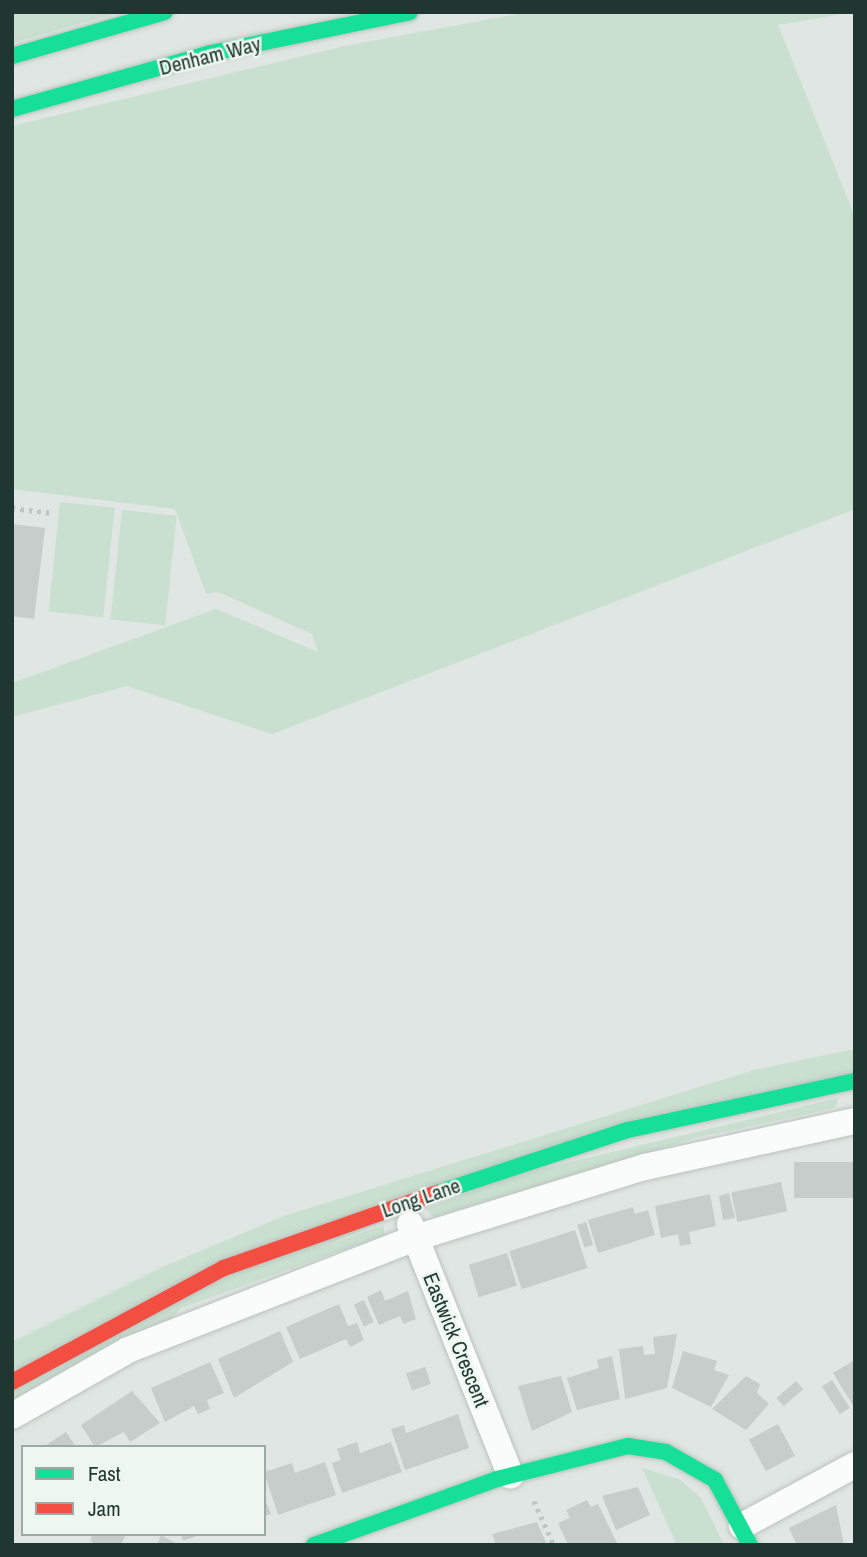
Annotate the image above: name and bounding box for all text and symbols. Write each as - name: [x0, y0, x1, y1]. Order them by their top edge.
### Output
- street label: Denham Way: [157, 31, 263, 81]
- street label: Long Lane: [378, 1173, 464, 1223]
- street label: Eastwick Crescent: [418, 1269, 494, 1411]
- legend: [21, 1445, 266, 1536]
- text: Fast: [88, 1459, 121, 1488]
- text: Jam: [88, 1494, 121, 1523]

